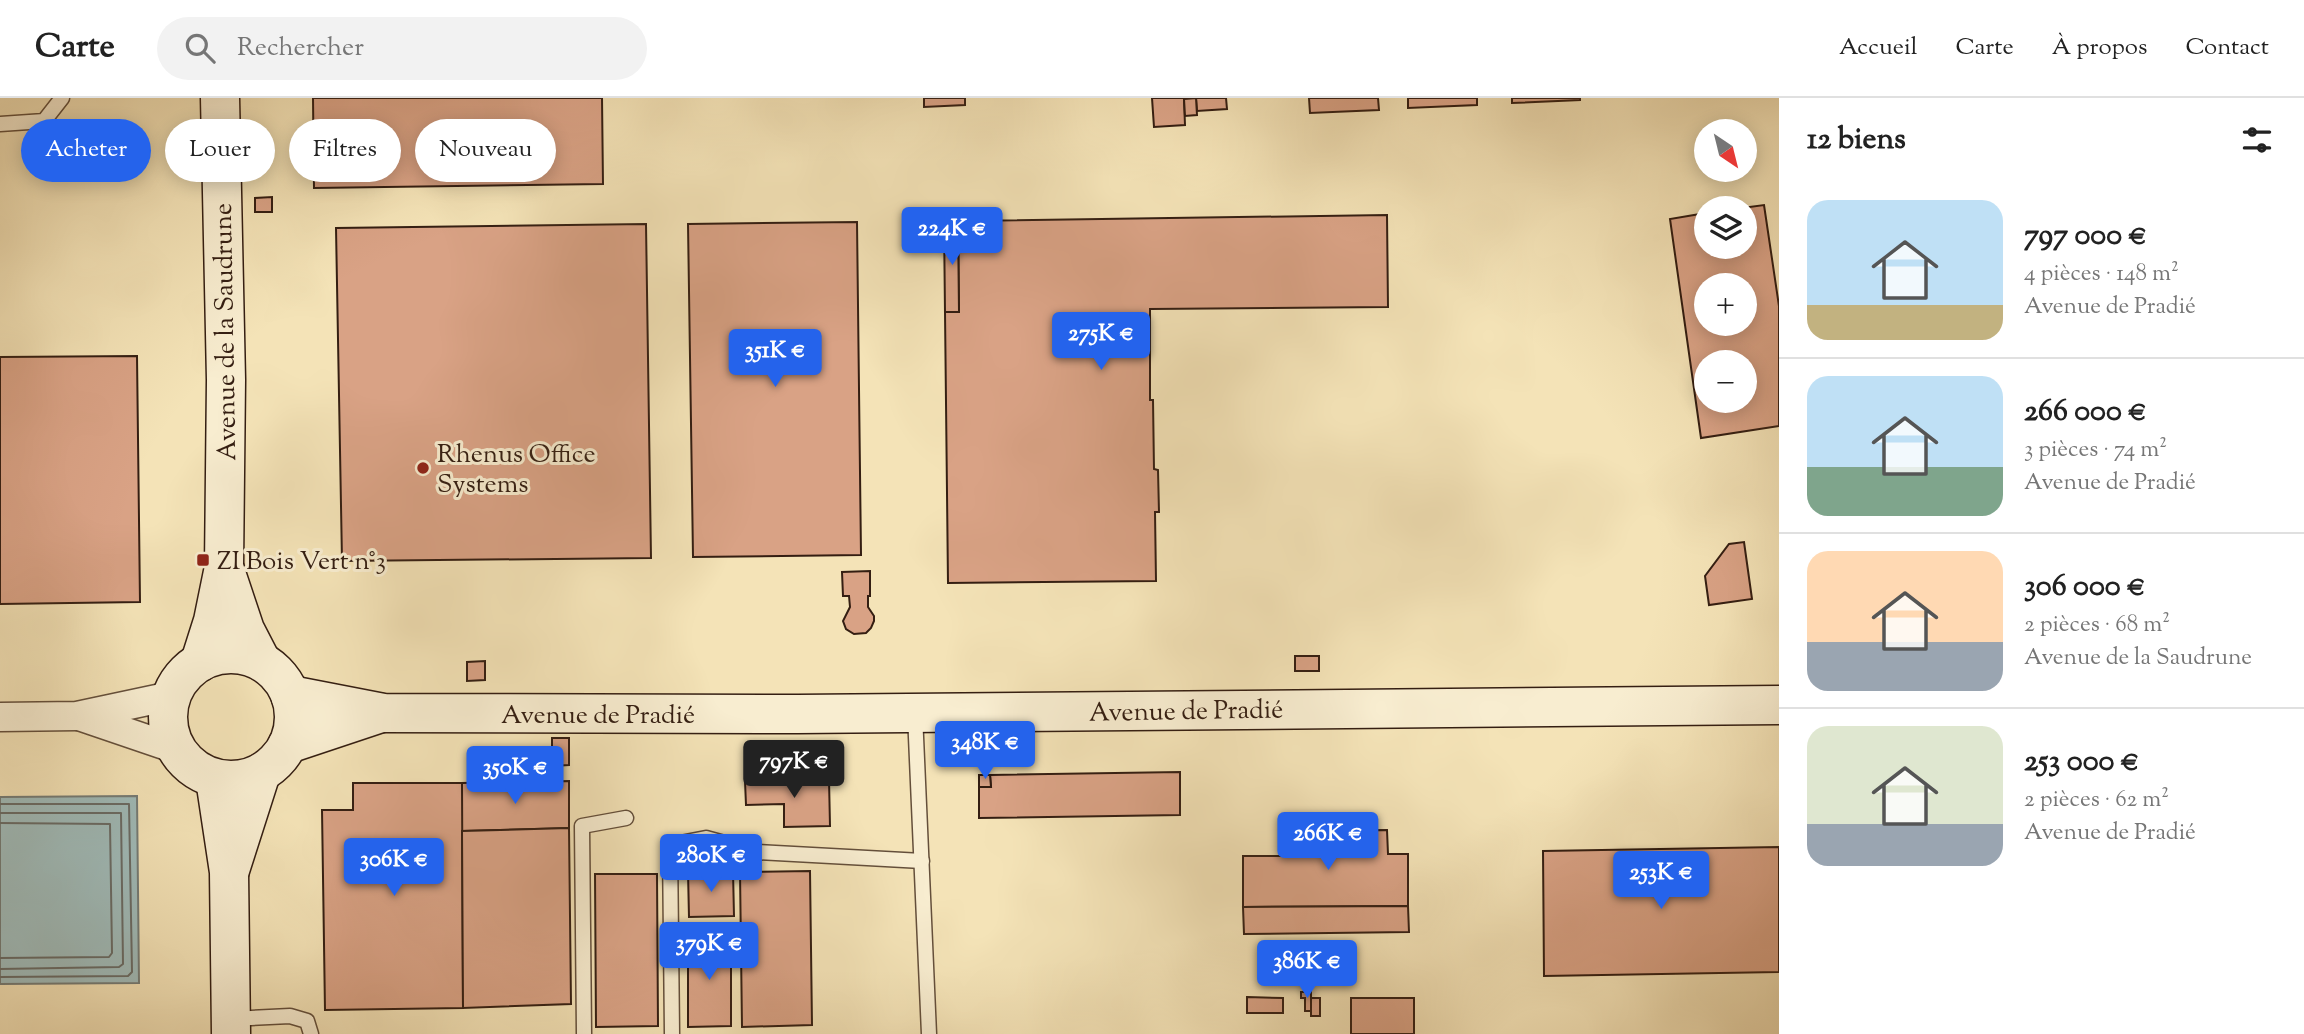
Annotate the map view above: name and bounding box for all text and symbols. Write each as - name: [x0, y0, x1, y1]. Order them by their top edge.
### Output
- search box: [157, 17, 647, 80]
- text: Carte: [35, 24, 115, 72]
- icon: search: [181, 29, 219, 67]
- text: Rechercher: [237, 30, 364, 67]
- text: Accueil: [1839, 31, 1918, 65]
- text: Carte: [1956, 31, 2014, 65]
- text: À propos: [2052, 31, 2147, 65]
- text: Contact: [2185, 31, 2269, 65]
- chip: Acheter: [21, 119, 151, 182]
- chip: Louer: [165, 119, 275, 182]
- chip: Filtres: [289, 119, 401, 182]
- chip: Nouveau: [415, 119, 556, 182]
- north arrow: [1694, 119, 1757, 182]
- map controls: [1694, 119, 1757, 413]
- text: 12 biens: [1807, 119, 1906, 162]
- icon: filters: [2238, 121, 2276, 159]
- button: layers: [1694, 196, 1757, 259]
- street label: Avenue de la Saudrune: [206, 203, 247, 461]
- pin: 224K €: [895, 208, 1009, 267]
- text: 224K €: [918, 213, 986, 246]
- text: 797 000 €: [2024, 215, 2147, 258]
- icon: home: [1863, 228, 1947, 312]
- text: 4 pièces · 148 m²: [2024, 258, 2179, 291]
- button: +: [1694, 273, 1757, 336]
- text: Avenue de Pradié: [2024, 291, 2196, 324]
- pin: 275K €: [1044, 313, 1158, 372]
- text: 275K €: [1068, 318, 1134, 351]
- pin: 351K €: [718, 330, 832, 389]
- text: 351K €: [745, 335, 805, 368]
- button: −: [1694, 350, 1757, 413]
- text: 266 000 €: [2024, 391, 2147, 434]
- icon: home: [1863, 404, 1947, 488]
- text: 3 pièces · 74 m²: [2024, 434, 2167, 467]
- place label: Rhenus Office Systems: [437, 437, 596, 504]
- marker: Rhenus Office Systems: [415, 460, 431, 476]
- text: Avenue de Pradié: [2024, 467, 2196, 500]
- place label: ZI Bois Vert n°3: [217, 544, 386, 581]
- marker: ZI Bois Vert n°3: [195, 552, 211, 568]
- text: 306 000 €: [2024, 566, 2145, 609]
- icon: home: [1863, 579, 1947, 663]
- text: 2 pièces · 68 m²: [2024, 609, 2170, 642]
- text: Avenue de la Saudrune: [2024, 642, 2252, 675]
- street label: Avenue de Pradié: [1089, 692, 1283, 733]
- street label: Avenue de Pradié: [501, 698, 695, 735]
- pin: 348K €: [928, 722, 1042, 781]
- text: 348K €: [951, 727, 1019, 760]
- pin: 797K €: [737, 740, 851, 800]
- text: 253 000 €: [2024, 741, 2139, 784]
- pin: 350K €: [458, 746, 572, 806]
- text: 797K €: [759, 746, 829, 779]
- text: 350K €: [483, 752, 548, 785]
- icon: home: [1863, 754, 1947, 838]
- text: 2 pièces · 62 m²: [2024, 784, 2169, 817]
- pin: 266K €: [1271, 812, 1385, 872]
- text: Avenue de Pradié: [2024, 817, 2196, 850]
- text: 266K €: [1293, 818, 1363, 851]
- pin: 280K €: [654, 834, 768, 894]
- pin: 306K €: [337, 838, 451, 898]
- text: 280K €: [676, 840, 746, 873]
- text: 306K €: [360, 844, 428, 877]
- pin: 253K €: [1604, 852, 1718, 911]
- text: 253K €: [1629, 857, 1693, 890]
- pin: 379K €: [652, 922, 766, 982]
- text: 379K €: [675, 928, 743, 961]
- pin: 386K €: [1250, 940, 1364, 1000]
- text: 386K €: [1273, 946, 1341, 979]

